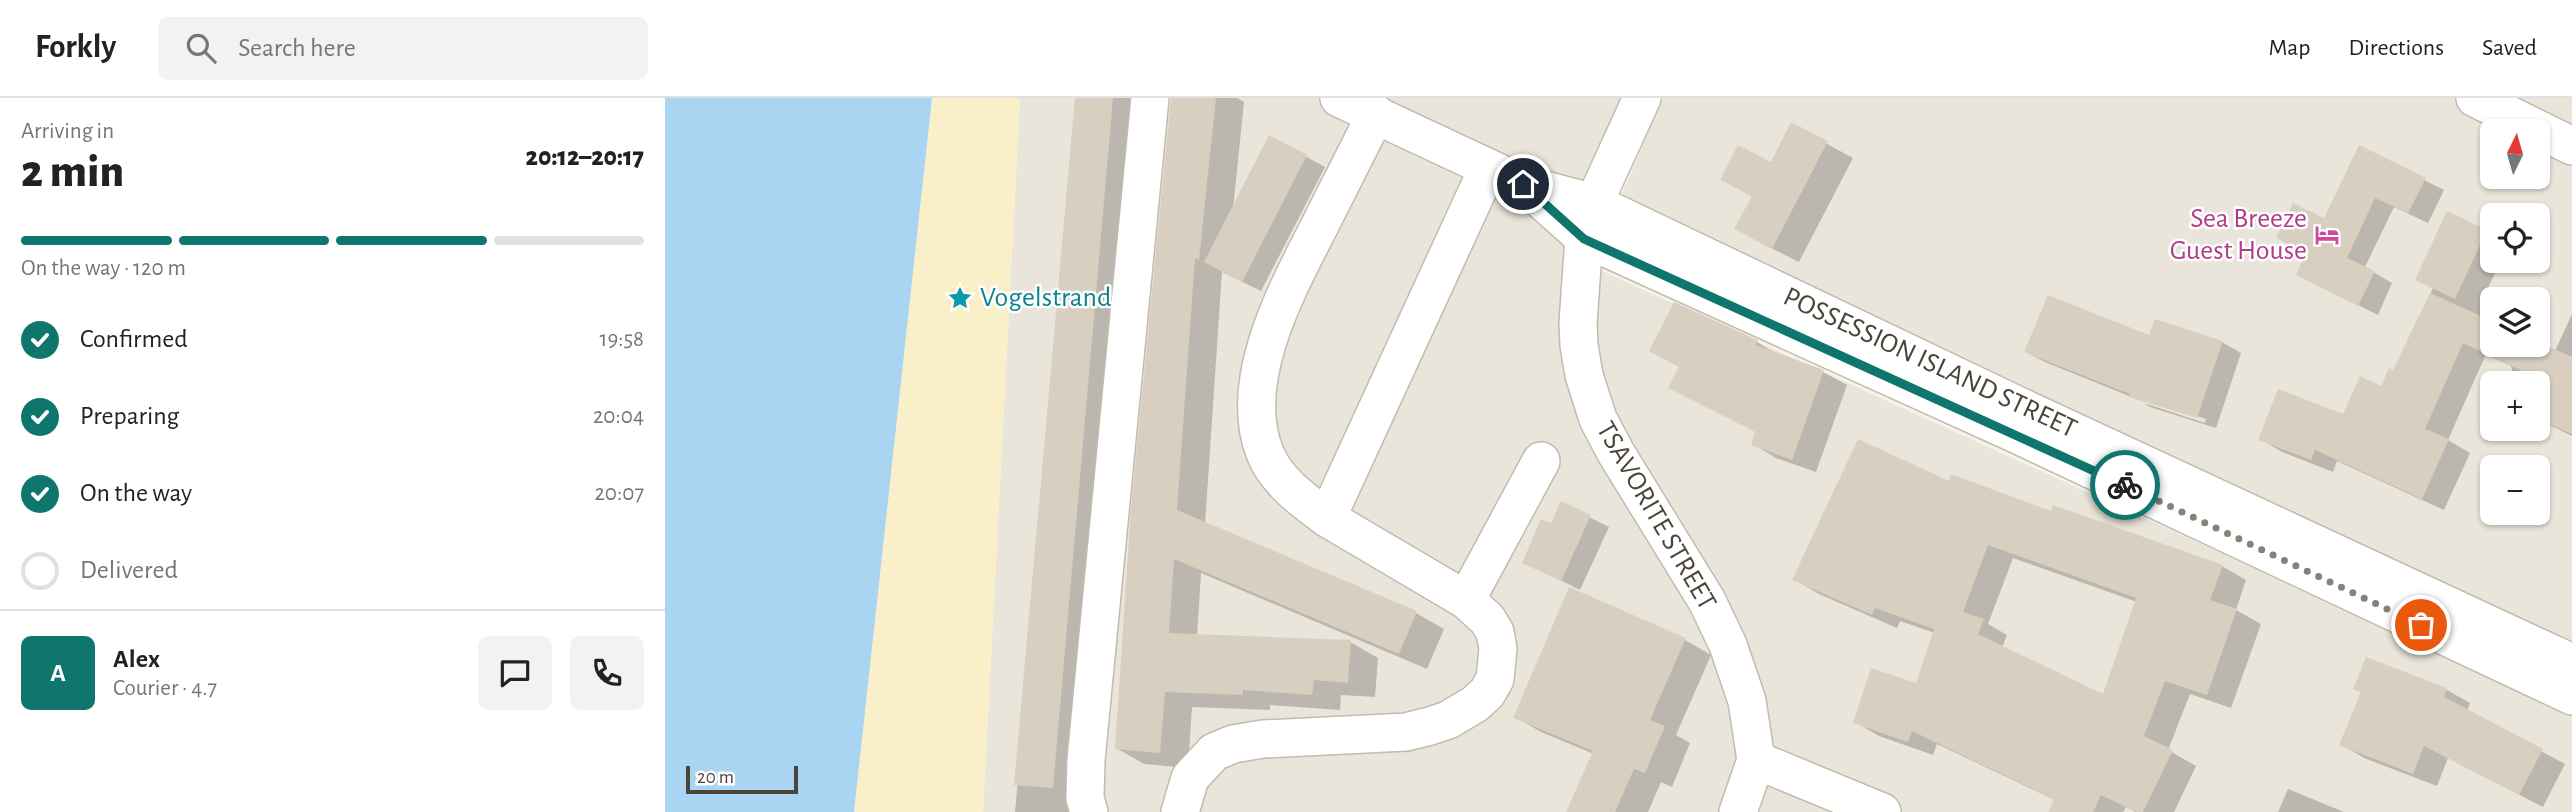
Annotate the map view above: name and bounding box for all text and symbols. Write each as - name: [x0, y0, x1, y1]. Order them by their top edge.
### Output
- search box: [158, 17, 648, 80]
- icon: search: [182, 29, 220, 67]
- text: Forkly: [35, 31, 116, 64]
- text: Search here: [238, 35, 356, 61]
- text: Map: [2268, 36, 2310, 60]
- text: Directions: [2348, 36, 2444, 60]
- text: Saved: [2482, 36, 2537, 60]
- north arrow: [2480, 119, 2550, 189]
- map controls: [2480, 119, 2550, 525]
- text: Arriving in: [21, 120, 114, 143]
- text: 20:12–20:17: [525, 144, 644, 170]
- text: 2 min: [21, 149, 124, 195]
- pin: [1493, 154, 1553, 214]
- icon: home: [1504, 165, 1542, 203]
- button: locate: [2480, 203, 2550, 273]
- place label: Sea Breeze Guest House: [2170, 205, 2307, 265]
- hotel icon: Sea Breeze Guest House: [2313, 221, 2341, 249]
- text: On the way · 120 m: [21, 257, 186, 280]
- street label: POSSESSION ISLAND STREET: [1779, 283, 2081, 444]
- place icon: Vogelstrand: [946, 284, 974, 312]
- place label: Vogelstrand: [980, 284, 1111, 312]
- button: layers: [2480, 287, 2550, 357]
- icon: check: [21, 321, 59, 359]
- text: Confirmed: [80, 326, 188, 352]
- text: 19:58: [599, 328, 644, 351]
- button: +: [2480, 371, 2550, 441]
- icon: check: [21, 398, 59, 436]
- text: Preparing: [80, 403, 179, 429]
- text: 20:04: [593, 405, 644, 428]
- street label: TSAVORITE STREET: [1591, 417, 1721, 615]
- courier: [2090, 450, 2160, 520]
- button: −: [2480, 455, 2550, 525]
- icon: bike: [2106, 466, 2144, 504]
- icon: check: [21, 475, 59, 513]
- text: On the way: [80, 480, 192, 506]
- text: 20:07: [594, 482, 644, 505]
- text: Delivered: [80, 557, 178, 583]
- pin: [2391, 595, 2451, 655]
- icon: bag: [2402, 606, 2440, 644]
- button: chat: [478, 636, 552, 710]
- button: phone: [570, 636, 644, 710]
- text: Alex: [113, 646, 160, 672]
- text: A: [50, 660, 66, 686]
- text: Courier · 4.7: [113, 677, 217, 700]
- scale bar: [686, 763, 798, 795]
- text: 20 m: [697, 768, 734, 787]

